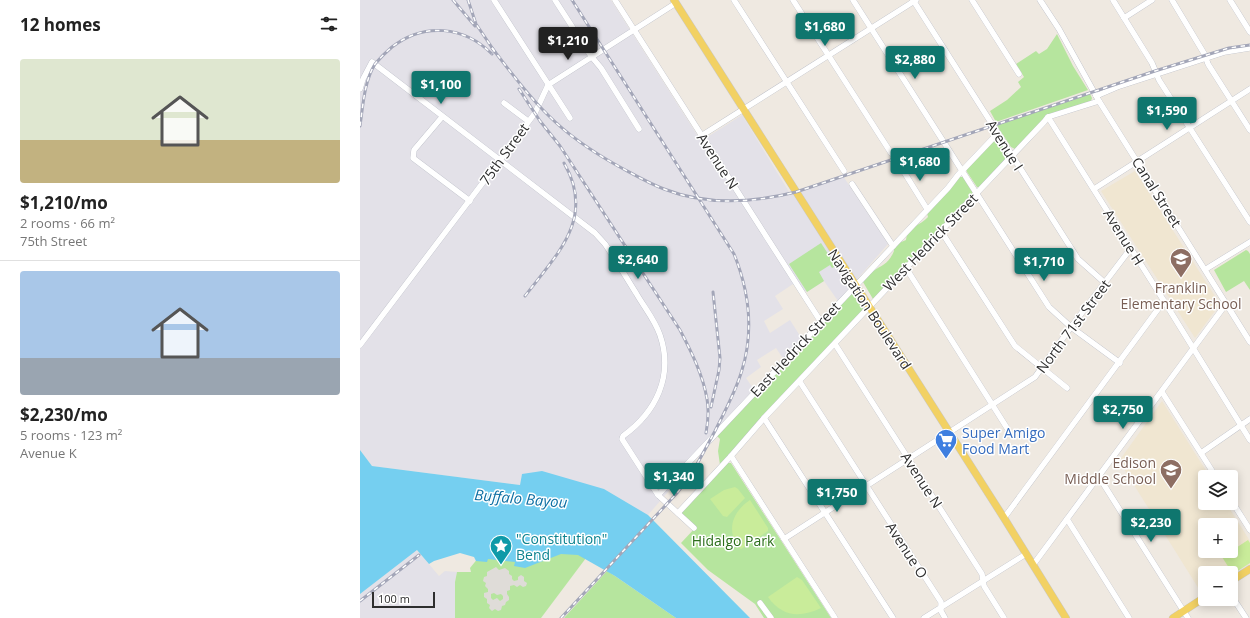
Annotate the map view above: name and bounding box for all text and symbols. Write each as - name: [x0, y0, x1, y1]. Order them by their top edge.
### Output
- text: 12 homes: [20, 13, 101, 36]
- icon: filters: [318, 13, 340, 35]
- pin: $1,680: [792, 13, 858, 47]
- text: $1,680: [805, 17, 845, 35]
- pin: $1,210: [535, 27, 601, 61]
- text: $1,210: [548, 31, 588, 49]
- pin: $2,880: [882, 46, 948, 80]
- text: $2,880: [895, 50, 935, 68]
- pin: $1,100: [408, 71, 474, 105]
- text: $1,100: [421, 75, 461, 93]
- icon: home: [144, 85, 216, 157]
- pin: $1,590: [1134, 97, 1200, 131]
- text: $1,590: [1147, 101, 1187, 119]
- street label: Avenue I: [982, 116, 1028, 174]
- street label: 75th Street: [475, 119, 533, 189]
- street label: Avenue N: [693, 129, 743, 193]
- pin: $1,680: [887, 148, 953, 182]
- text: $1,680: [900, 152, 940, 170]
- street label: Canal Street: [1128, 153, 1186, 231]
- street label: West Hedrick Street: [878, 189, 982, 295]
- text: $1,210/mo: [20, 191, 108, 214]
- street label: Avenue H: [1099, 205, 1149, 269]
- text: 2 rooms · 66 m²: [20, 214, 115, 232]
- text: 75th Street: [20, 232, 87, 250]
- street label: Navigation Boulevard: [824, 245, 916, 373]
- pin: $2,640: [605, 246, 671, 280]
- school or university icon: Franklin Elementary School: [1168, 246, 1194, 279]
- pin: $1,710: [1011, 248, 1077, 282]
- text: $2,640: [618, 250, 658, 268]
- text: $1,710: [1024, 252, 1064, 270]
- street label: North 71st Street: [1032, 275, 1114, 377]
- place label: Franklin Elementary School: [1120, 278, 1242, 313]
- icon: home: [144, 297, 216, 369]
- street label: East Hedrick Street: [746, 297, 844, 401]
- pin: $2,750: [1090, 396, 1156, 430]
- text: $2,750: [1103, 400, 1143, 418]
- text: $2,230/mo: [20, 403, 108, 426]
- place label: Super Amigo Food Mart: [962, 423, 1045, 458]
- text: 5 rooms · 123 m²: [20, 426, 122, 444]
- supermarket icon: Super Amigo Food Mart: [933, 427, 959, 460]
- text: Avenue K: [20, 444, 77, 462]
- street label: Avenue N: [897, 448, 947, 512]
- place label: Edison Middle School: [1064, 453, 1156, 488]
- school or university icon: Edison Middle School: [1158, 457, 1184, 490]
- pin: $1,340: [641, 463, 707, 497]
- text: $1,340: [654, 467, 694, 485]
- map controls: [1198, 470, 1238, 606]
- button: layers: [1198, 470, 1238, 510]
- pin: $1,750: [804, 479, 870, 513]
- text: $1,750: [817, 483, 857, 501]
- water label: Buffalo Bayou: [474, 484, 569, 512]
- pin: $2,230: [1118, 509, 1184, 543]
- text: $2,230: [1131, 513, 1171, 531]
- street label: Avenue O: [882, 518, 932, 582]
- button: +: [1198, 518, 1238, 558]
- place label: "Constitution" Bend: [516, 529, 607, 564]
- park label: Hidalgo Park: [692, 531, 775, 550]
- place icon: "Constitution" Bend: [488, 533, 514, 566]
- button: −: [1198, 566, 1238, 606]
- scale bar: [372, 590, 435, 609]
- text: 100 m: [378, 591, 410, 606]

